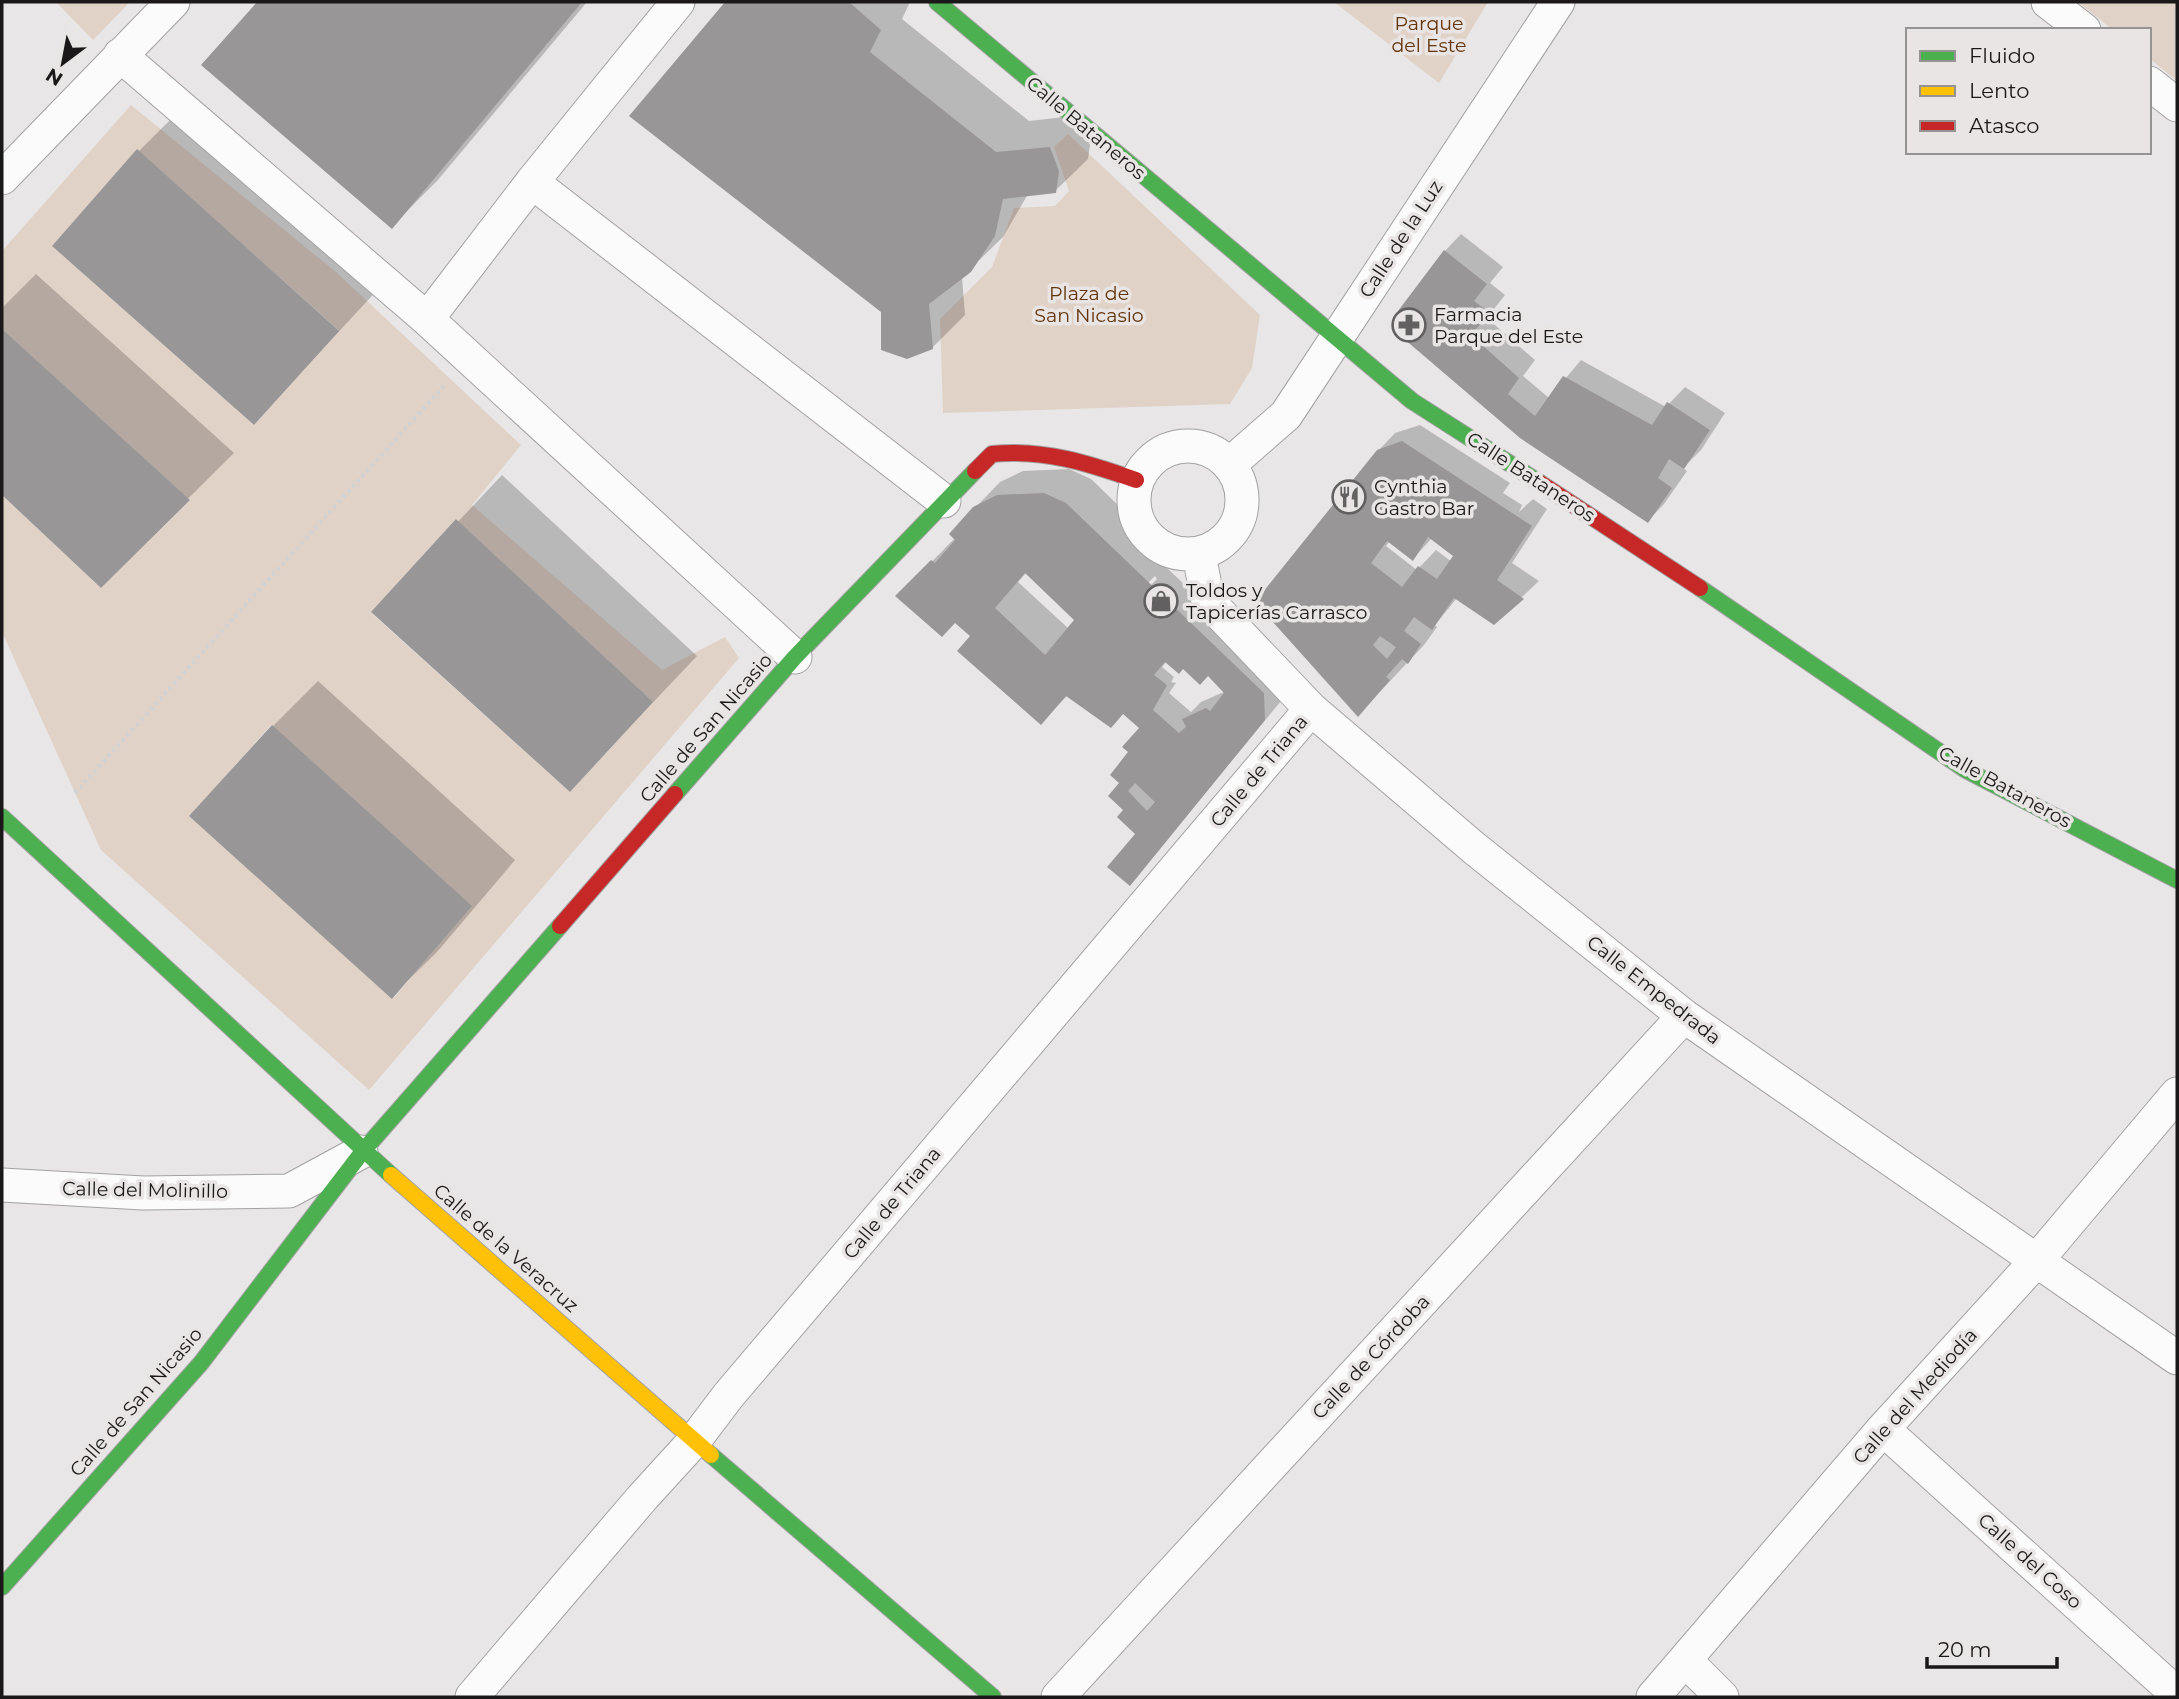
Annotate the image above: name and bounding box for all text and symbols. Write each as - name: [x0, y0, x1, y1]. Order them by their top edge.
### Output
- park label: Parque del Este: [1391, 12, 1467, 57]
- north arrow: [28, 28, 98, 98]
- legend: [1906, 28, 2151, 154]
- text: Fluido: [1969, 43, 2035, 68]
- text: N: [42, 63, 67, 91]
- street label: Calle Bataneros: [1022, 72, 1150, 184]
- text: Lento: [1969, 78, 2029, 103]
- text: Atasco: [1969, 113, 2040, 138]
- street label: Calle de la Luz: [1354, 176, 1448, 302]
- park label: Plaza de San Nicasio: [1034, 282, 1144, 327]
- place label: Farmacia Parque del Este: [1434, 303, 1583, 348]
- pharmacy icon: Farmacia Parque del Este: [1390, 306, 1428, 344]
- street label: Calle Bataneros: [1463, 427, 1599, 527]
- place label: Cynthia Gastro Bar: [1374, 475, 1474, 520]
- restaurant icon: Cynthia Gastro Bar: [1330, 478, 1368, 516]
- place label: Toldos y Tapicerías Carrasco: [1186, 579, 1367, 624]
- shop icon: Toldos y Tapicerías Carrasco: [1142, 582, 1180, 620]
- street label: Calle de San Nicasio: [635, 649, 777, 807]
- street label: Calle de Triana: [1206, 710, 1312, 832]
- street label: Calle Bataneros: [1935, 741, 2075, 833]
- street label: Calle Empedrada: [1583, 931, 1725, 1049]
- street label: Calle de Triana: [839, 1142, 945, 1264]
- street label: Calle del Molinillo: [62, 1177, 228, 1203]
- street label: Calle de la Veracruz: [429, 1179, 583, 1317]
- street label: Calle de Córdoba: [1307, 1290, 1435, 1424]
- street label: Calle de San Nicasio: [65, 1323, 207, 1481]
- street label: Calle del Mediodía: [1848, 1324, 1982, 1468]
- street label: Calle del Coso: [1973, 1508, 2087, 1614]
- scale bar: [1927, 1626, 2056, 1670]
- text: 20 m: [1938, 1637, 1992, 1662]

